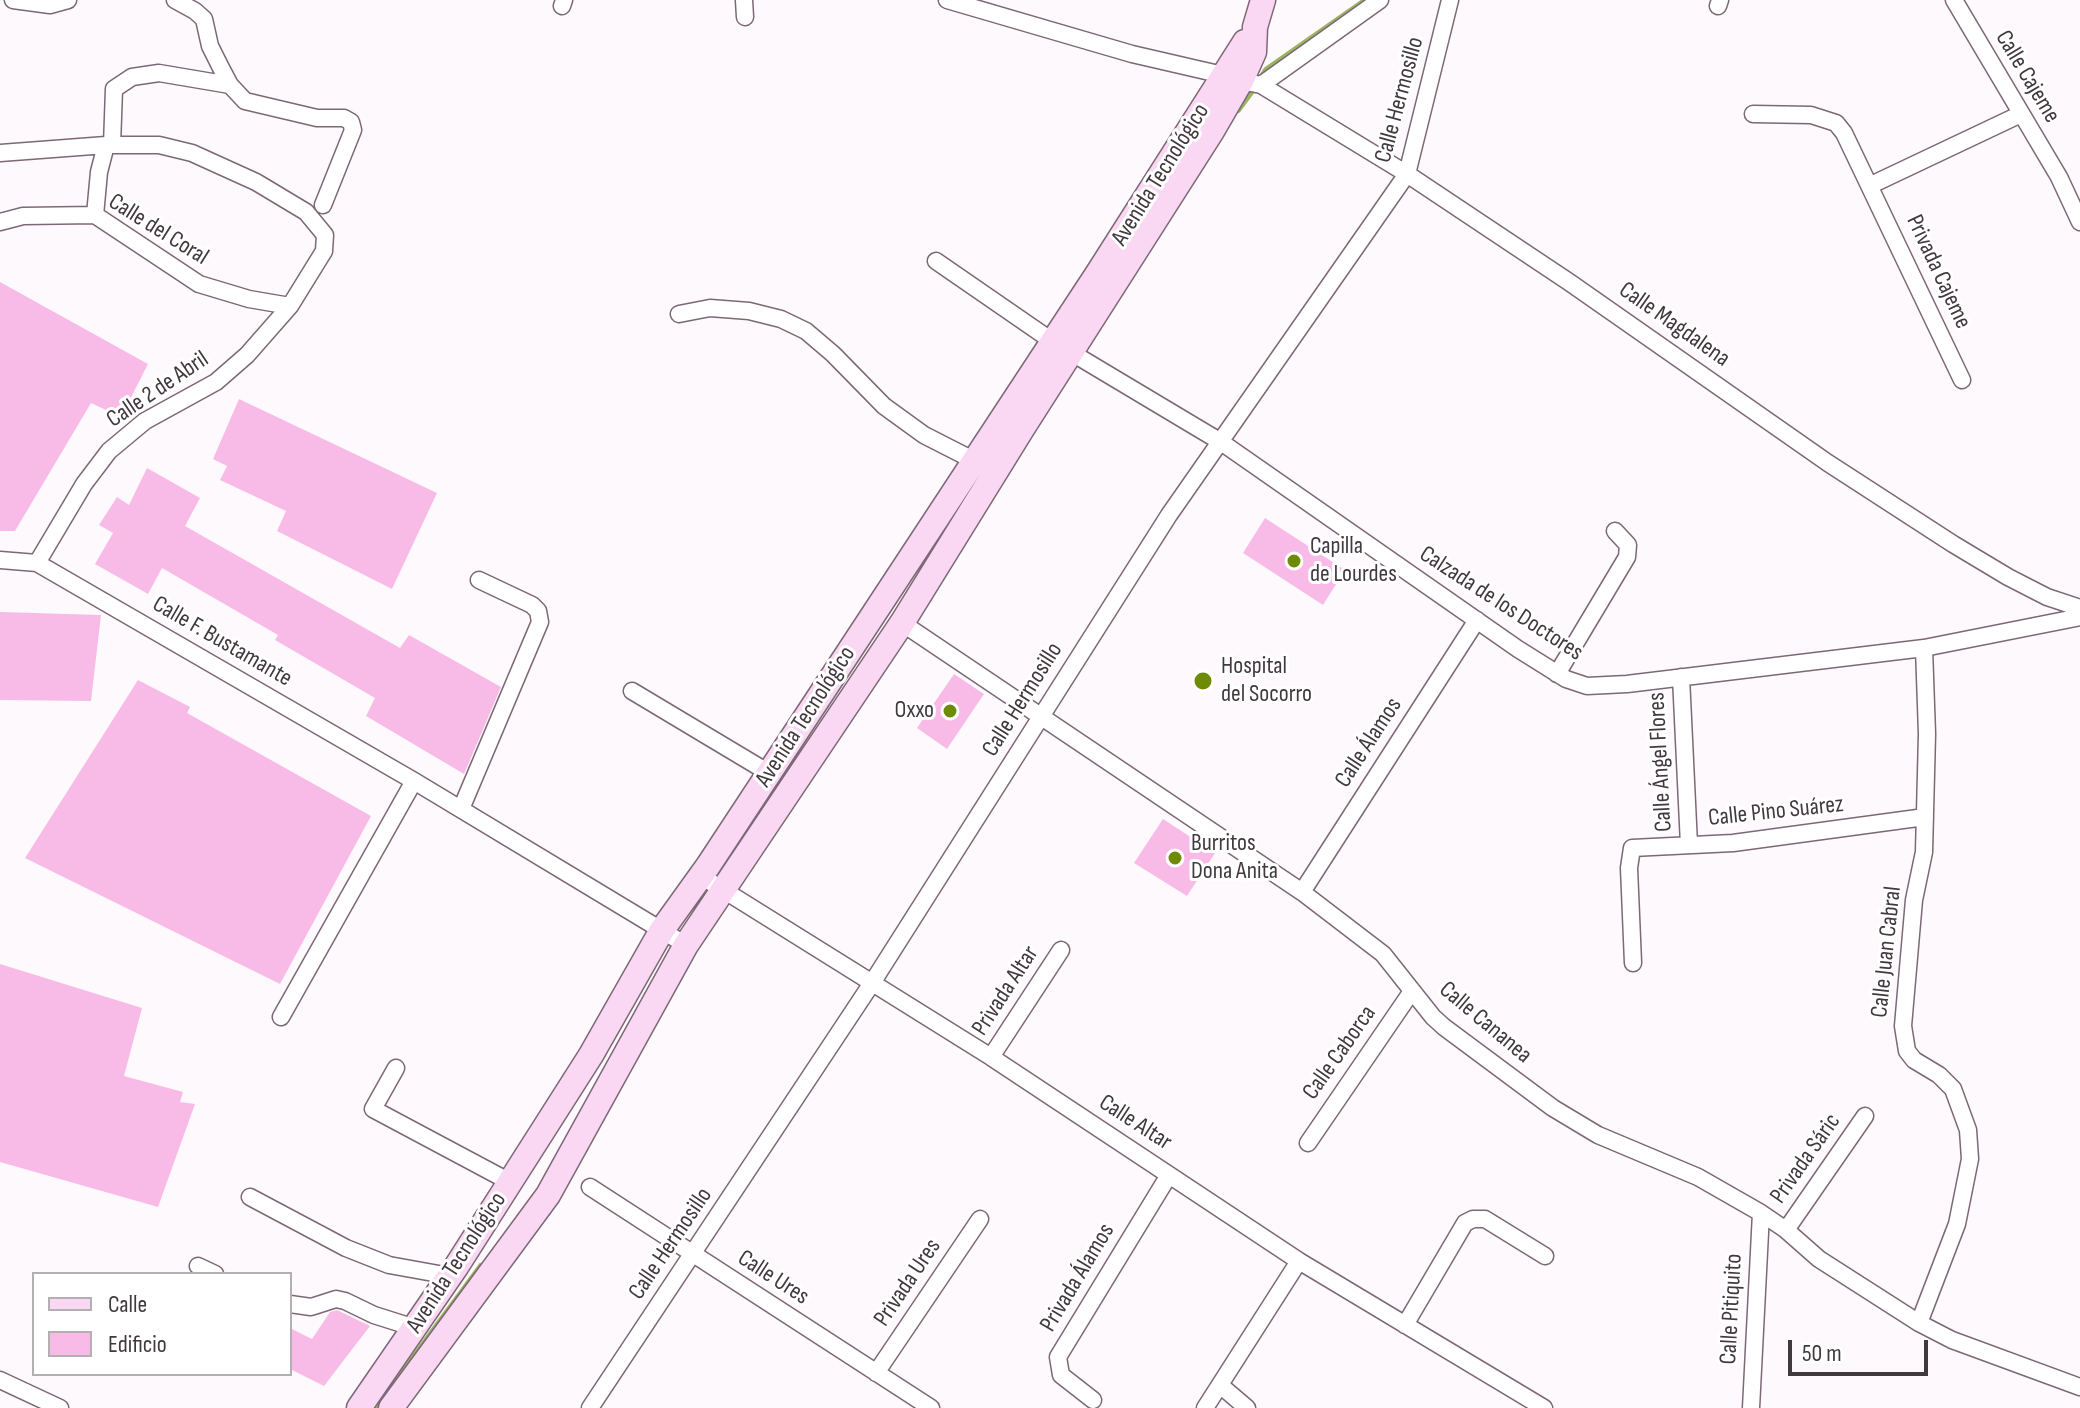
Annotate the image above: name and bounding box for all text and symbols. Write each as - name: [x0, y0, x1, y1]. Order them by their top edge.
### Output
- street label: Calle Cajeme: [1988, 26, 2066, 128]
- street label: Calle Hermosillo: [1369, 34, 1431, 166]
- street label: Avenida Tecnológico: [1106, 99, 1216, 251]
- street label: Calle del Coral: [103, 188, 213, 272]
- street label: Privada Cajeme: [1899, 211, 1977, 333]
- street label: Calle Magdalena: [1613, 276, 1735, 374]
- street label: Calle 2 de Abril: [102, 346, 214, 434]
- place label: Capilla de Lourdes: [1310, 533, 1397, 589]
- street label: Calzada de los Doctores: [1414, 540, 1588, 668]
- marker: Capilla de Lourdes: [1285, 552, 1303, 570]
- street label: Calle F. Bustamante: [147, 590, 297, 694]
- street label: Calle Hermosillo: [977, 638, 1069, 762]
- street label: Avenida Tecnológico: [750, 641, 862, 793]
- place label: Hospital del Socorro: [1221, 653, 1312, 709]
- marker: Hospital del Socorro: [1192, 670, 1214, 692]
- street label: Calle Ángel Flores: [1643, 692, 1679, 832]
- street label: Calle Álamos: [1329, 693, 1409, 793]
- place label: Oxxo: [895, 697, 934, 725]
- marker: Oxxo: [941, 702, 959, 720]
- street label: Calle Pino Suárez: [1707, 791, 1845, 833]
- place label: Burritos Dona Anita: [1191, 830, 1278, 886]
- marker: Burritos Dona Anita: [1166, 849, 1184, 867]
- street label: Calle Juan Cabral: [1866, 885, 1908, 1019]
- street label: Privada Altar: [966, 941, 1046, 1041]
- street label: Calle Cananea: [1433, 976, 1537, 1070]
- street label: Calle Caborca: [1297, 1000, 1383, 1106]
- street label: Calle Altar: [1093, 1089, 1177, 1157]
- street label: Privada Sáric: [1765, 1108, 1847, 1210]
- street label: Calle Hermosillo: [623, 1183, 719, 1305]
- street label: Avenida Tecnológico: [401, 1187, 513, 1339]
- street label: Privada Álamos: [1035, 1219, 1121, 1337]
- street label: Privada Ures: [868, 1234, 948, 1332]
- street label: Calle Ures: [732, 1244, 814, 1312]
- street label: Calle Pitiquito: [1715, 1253, 1749, 1365]
- legend: [32, 1272, 292, 1376]
- text: Calle: [108, 1290, 147, 1319]
- scale bar: [1792, 1324, 1932, 1374]
- text: Edificio: [108, 1330, 167, 1359]
- text: 50 m: [1802, 1339, 1842, 1368]

